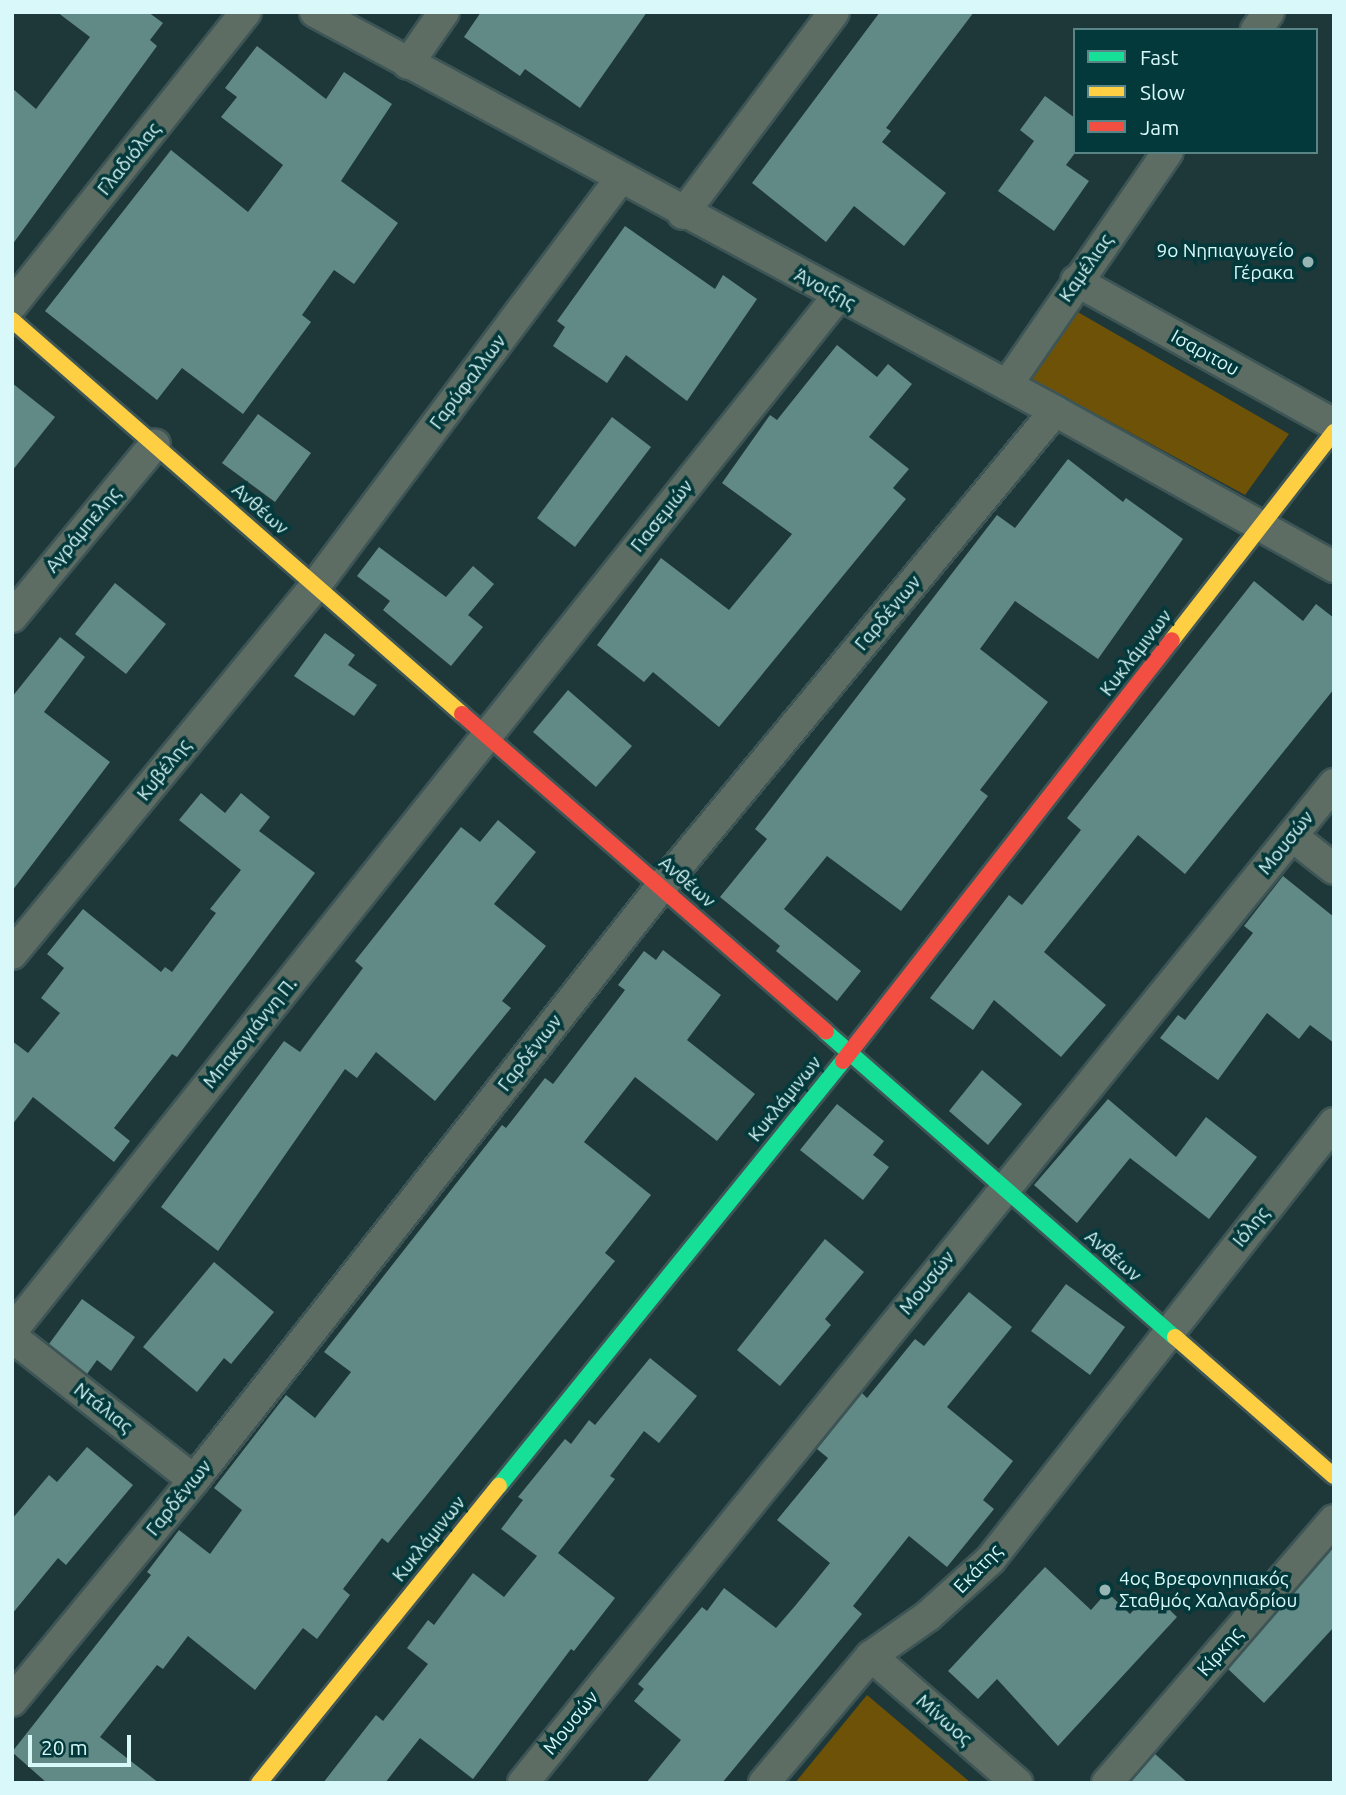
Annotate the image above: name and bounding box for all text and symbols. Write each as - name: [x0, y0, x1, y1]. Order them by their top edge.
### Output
- legend: [1073, 28, 1318, 154]
- text: Fast: [1140, 45, 1178, 69]
- text: Slow: [1140, 80, 1185, 104]
- text: Jam: [1140, 115, 1179, 139]
- street label: Γλαδιόλας: [93, 118, 165, 200]
- street label: Καμέλιας: [1054, 230, 1118, 306]
- place label: 9ο Νηπιαγωγείο Γέρακα: [1156, 240, 1294, 284]
- marker: 9ο Νηπιαγωγείο Γέρακα: [1300, 254, 1316, 270]
- street label: Άνοιξης: [791, 264, 859, 314]
- street label: Ισαριτου: [1167, 325, 1243, 381]
- street label: Γαρύφαλλων: [425, 330, 511, 434]
- street label: Γιασεμιών: [626, 475, 698, 557]
- street label: Ανθέων: [227, 478, 293, 540]
- street label: Αγράμπελης: [41, 483, 125, 577]
- street label: Γαρδένιων: [850, 571, 926, 655]
- street label: Κυκλάμινων: [1095, 605, 1177, 701]
- street label: Κυβέλης: [132, 735, 196, 805]
- street label: Μουσών: [1254, 807, 1318, 879]
- street label: Ανθέων: [654, 851, 720, 913]
- street label: Μπακογιάννη Π.: [198, 973, 302, 1093]
- street label: Γαρδένιων: [493, 1010, 567, 1096]
- street label: Κυκλάμινων: [744, 1052, 826, 1146]
- street label: Ιόλης: [1228, 1202, 1274, 1252]
- street label: Ανθέων: [1080, 1225, 1146, 1287]
- street label: Μουσών: [895, 1247, 959, 1319]
- street label: Ντάλιας: [69, 1378, 137, 1438]
- street label: Γαρδένιων: [142, 1455, 216, 1541]
- street label: Κυκλάμινων: [388, 1492, 470, 1586]
- street label: Εκάτης: [949, 1540, 1007, 1598]
- place label: 4ος Βρεφονηπιακός Σταθμός Χαλανδρίου: [1119, 1568, 1297, 1612]
- marker: 4ος Βρεφονηπιακός Σταθμός Χαλανδρίου: [1097, 1582, 1113, 1598]
- street label: Κίρκης: [1193, 1623, 1247, 1681]
- street label: Μουσών: [539, 1687, 603, 1759]
- street label: Μίνωος: [912, 1690, 976, 1750]
- scale bar: [32, 1722, 135, 1766]
- text: 20 m: [41, 1735, 88, 1759]

